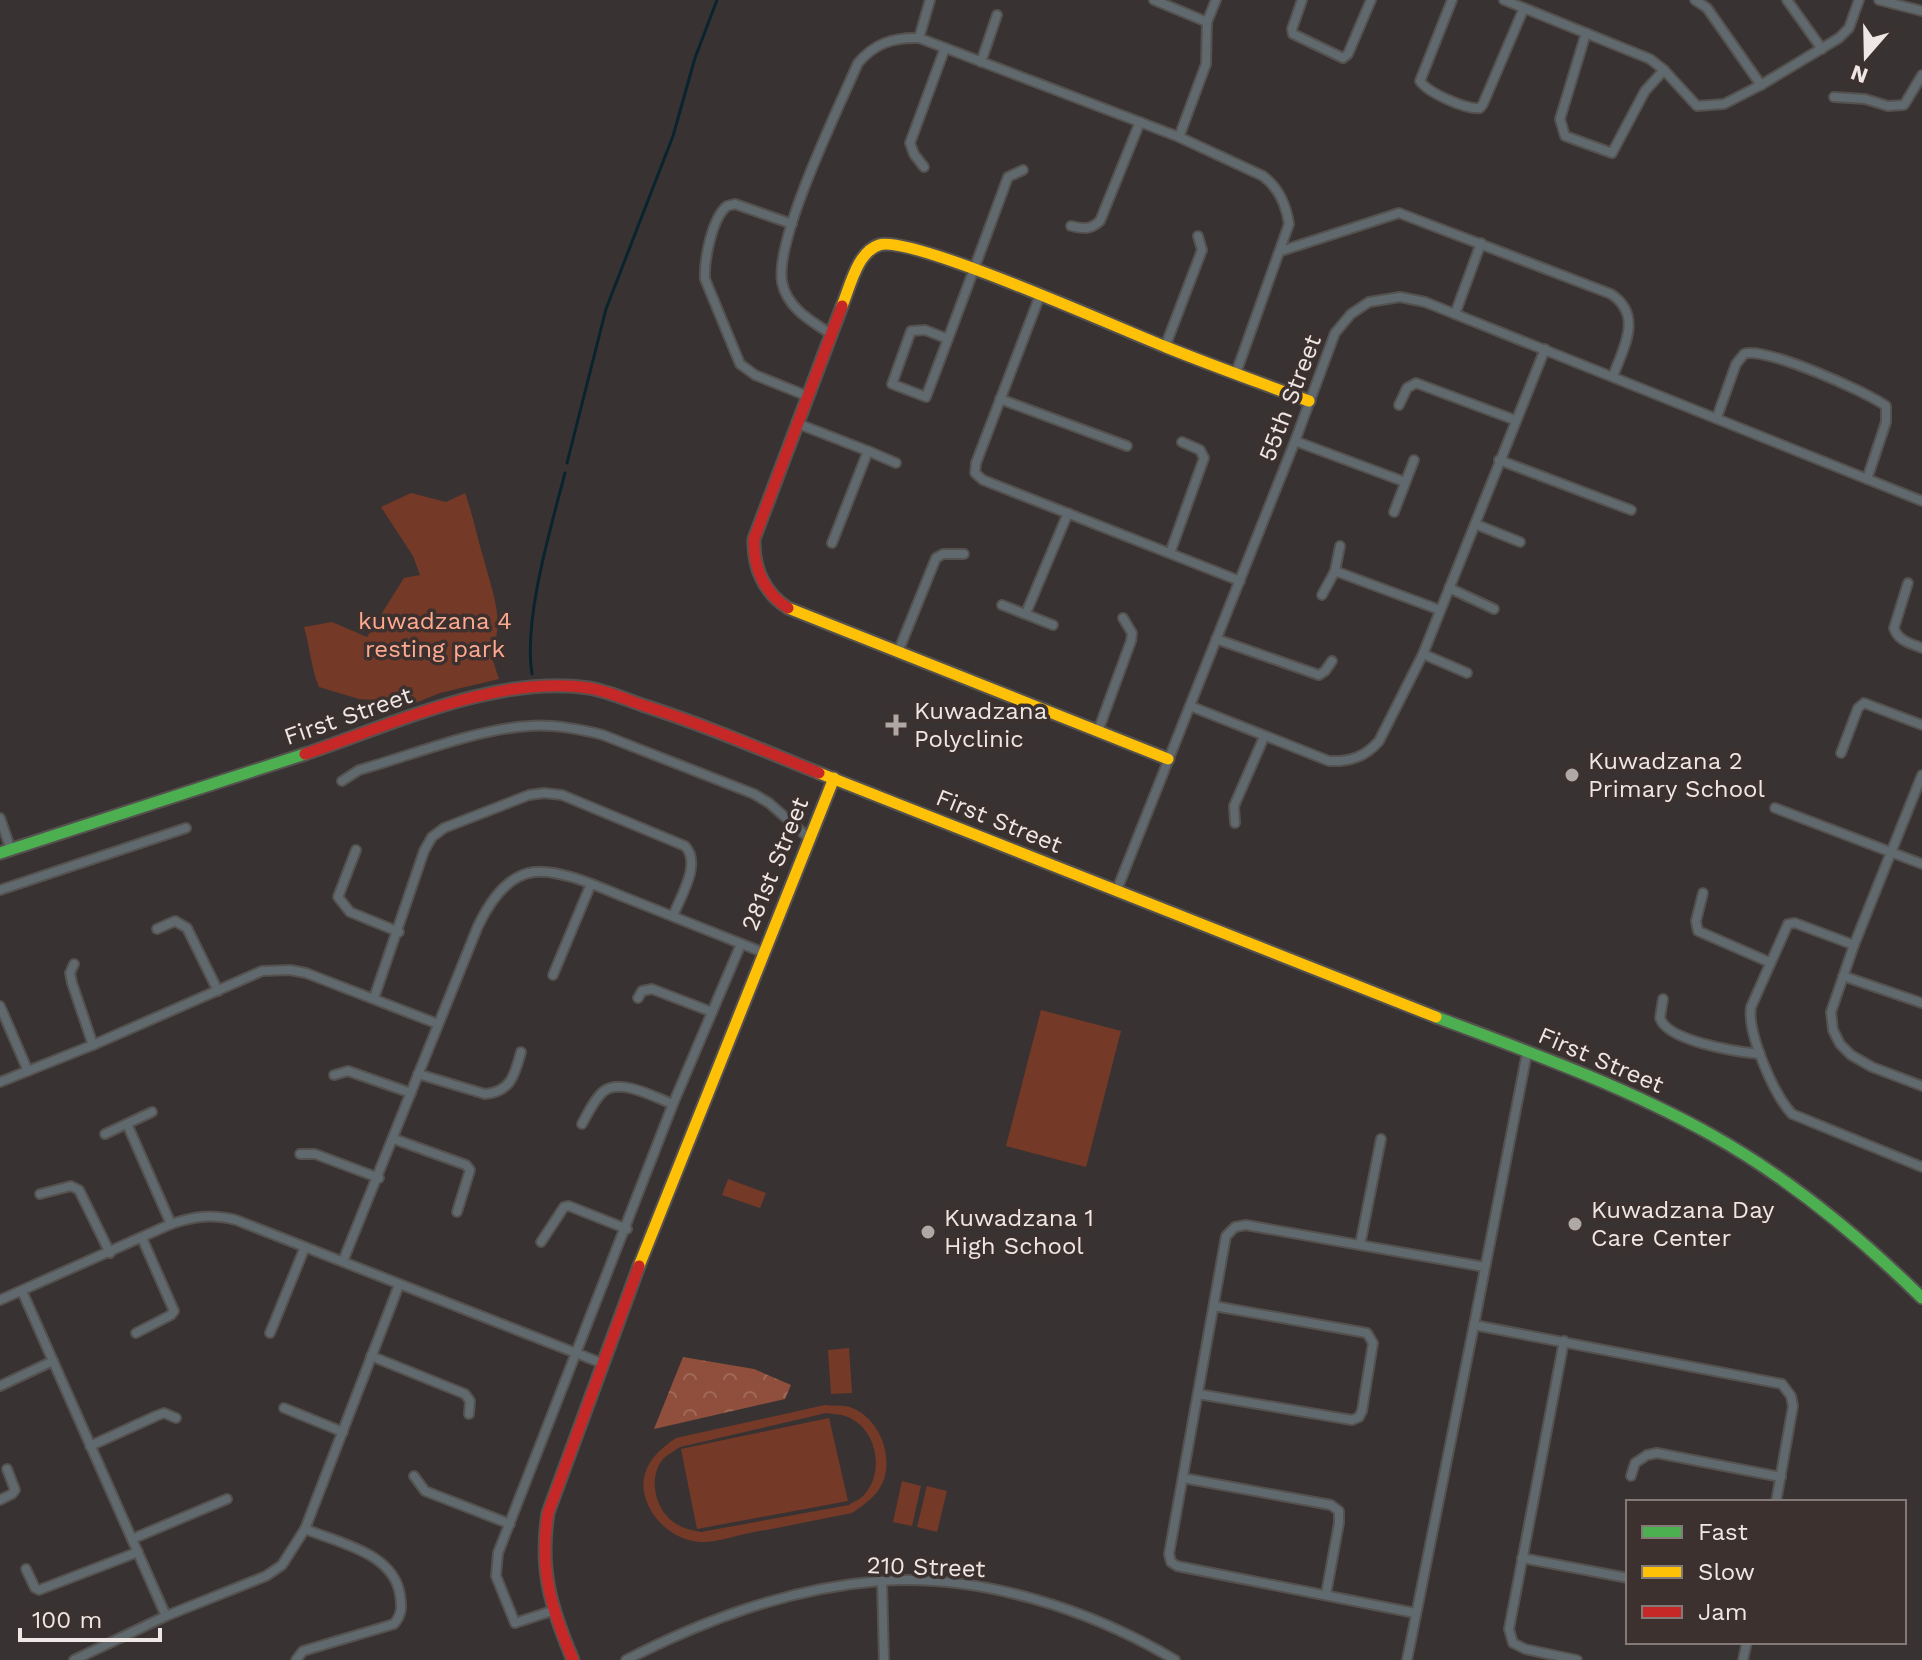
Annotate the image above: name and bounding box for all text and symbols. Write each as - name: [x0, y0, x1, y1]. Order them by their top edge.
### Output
- north arrow: [1826, 16, 1906, 96]
- text: N: [1847, 60, 1871, 89]
- street label: 55th Street: [1253, 331, 1327, 465]
- park label: kuwadzana 4 resting park: [358, 607, 512, 663]
- street label: First Street: [280, 681, 416, 751]
- place label: Kuwadzana Polyclinic: [914, 697, 1047, 753]
- marker: Kuwadzana Polyclinic: [885, 714, 907, 736]
- place label: Kuwadzana 2 Primary School: [1588, 747, 1766, 803]
- marker: Kuwadzana 2 Primary School: [1563, 766, 1581, 784]
- street label: First Street: [932, 783, 1066, 859]
- street label: 281st Street: [736, 793, 814, 935]
- street label: First Street: [1534, 1021, 1668, 1099]
- place label: Kuwadzana Day Care Center: [1591, 1196, 1775, 1252]
- place label: Kuwadzana 1 High School: [944, 1204, 1094, 1260]
- marker: Kuwadzana Day Care Center: [1566, 1215, 1584, 1233]
- marker: Kuwadzana 1 High School: [919, 1223, 937, 1241]
- legend: [1626, 1500, 1906, 1644]
- text: Fast: [1698, 1518, 1748, 1546]
- street label: 210 Street: [866, 1551, 986, 1583]
- text: Slow: [1698, 1558, 1755, 1586]
- scale bar: [20, 1592, 160, 1642]
- text: Jam: [1698, 1598, 1748, 1626]
- text: 100 m: [32, 1606, 102, 1634]

